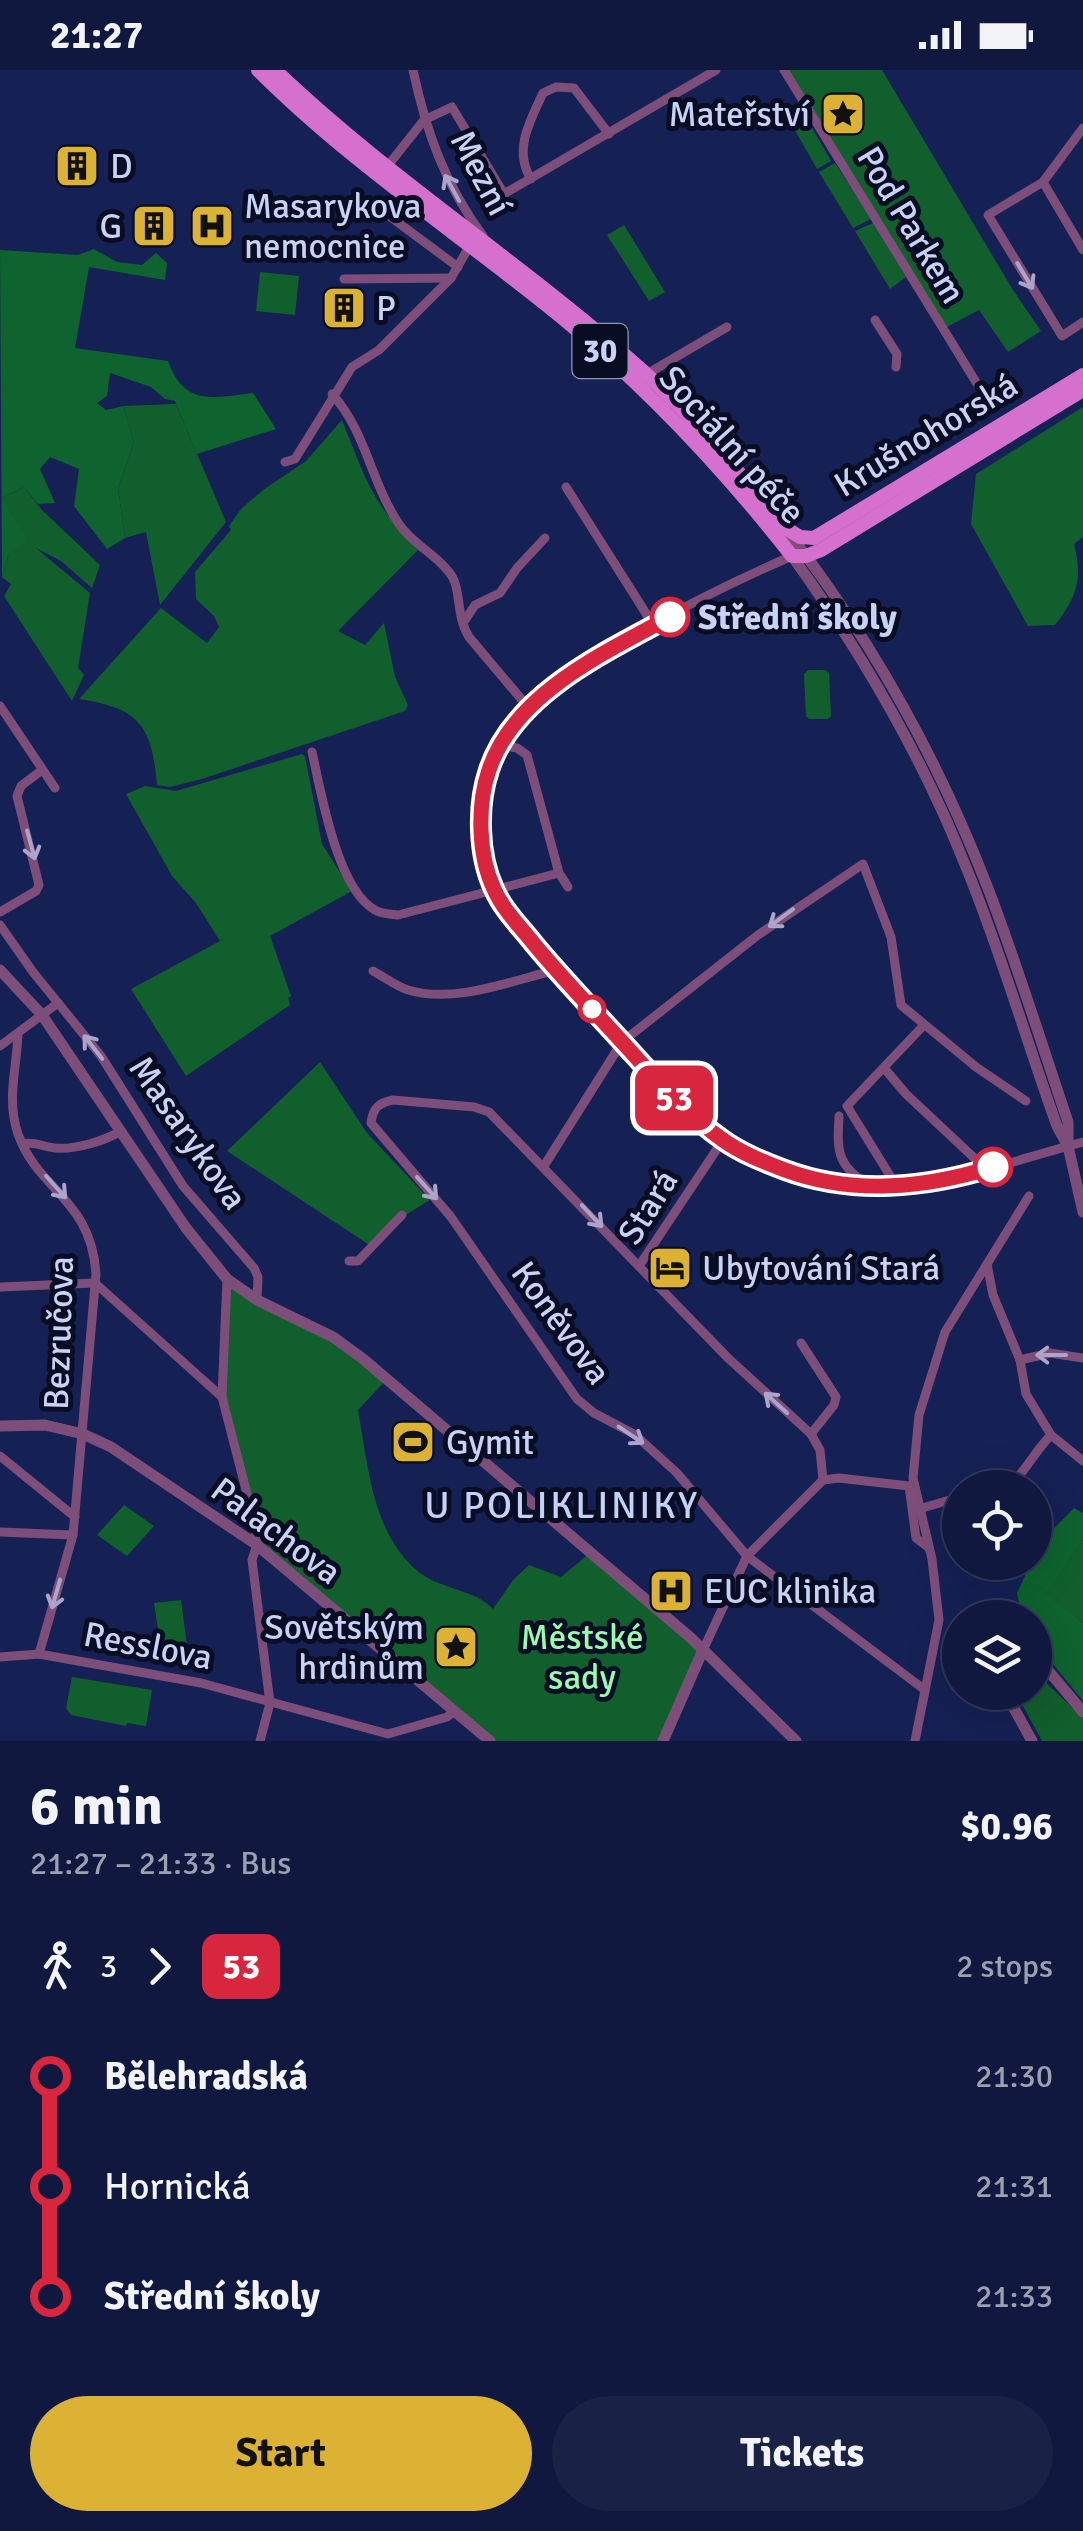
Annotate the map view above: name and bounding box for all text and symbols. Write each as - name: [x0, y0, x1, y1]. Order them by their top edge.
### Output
- text: 21:27: [50, 12, 143, 59]
- place icon: Mateřství: [820, 91, 866, 137]
- place label: Mateřství: [669, 93, 811, 136]
- street label: Mezní: [441, 123, 521, 223]
- street label: Pod Parkem: [847, 139, 975, 311]
- building icon: D: [54, 143, 100, 189]
- place label: D: [110, 145, 133, 188]
- one-way arrow: [442, 174, 462, 204]
- place label: Masarykova nemocnice: [244, 185, 422, 268]
- building icon: G: [131, 203, 177, 249]
- hospital icon: Masarykova nemocnice: [189, 203, 235, 249]
- place label: G: [99, 205, 122, 248]
- one-way arrow: [1015, 261, 1035, 290]
- building icon: P: [321, 285, 367, 331]
- place label: P: [376, 287, 396, 330]
- road number: 30: [572, 324, 628, 378]
- street label: Sociální péče: [650, 357, 814, 533]
- street label: Krušnohorská: [827, 363, 1025, 507]
- place label: Střední školy: [698, 596, 898, 639]
- marker: Střední školy: [651, 598, 689, 636]
- one-way arrow: [22, 829, 41, 860]
- one-way arrow: [768, 907, 796, 928]
- unlabelled marker: [579, 996, 605, 1022]
- one-way arrow: [82, 1034, 104, 1060]
- street label: Masarykova: [119, 1048, 257, 1218]
- line badge: 53: [629, 1066, 719, 1130]
- text: 53: [655, 1077, 693, 1120]
- unlabelled marker: [974, 1148, 1012, 1186]
- street label: Stará: [609, 1162, 687, 1252]
- one-way arrow: [44, 1174, 67, 1199]
- one-way arrow: [415, 1175, 438, 1200]
- one-way arrow: [580, 1204, 604, 1228]
- hotel icon: Ubytování Stará: [647, 1245, 693, 1291]
- place label: Ubytování Stará: [702, 1247, 940, 1290]
- street label: Koněvova: [502, 1253, 620, 1393]
- street label: Bezručova: [35, 1255, 83, 1411]
- one-way arrow: [1035, 1346, 1068, 1364]
- one-way arrow: [764, 1391, 790, 1415]
- sports icon: Gymit: [390, 1419, 436, 1465]
- place label: Gymit: [446, 1421, 534, 1464]
- one-way arrow: [617, 1424, 644, 1445]
- street label: Palachova: [202, 1468, 350, 1594]
- map controls: [942, 1470, 1052, 1710]
- button: locate: [942, 1470, 1052, 1580]
- district label: U POLIKLINIKY: [424, 1482, 700, 1529]
- hospital icon: EUC klinika: [648, 1568, 694, 1614]
- place label: EUC klinika: [704, 1570, 876, 1613]
- one-way arrow: [46, 1578, 64, 1609]
- button: layers: [942, 1600, 1052, 1710]
- place label: Sovětským hrdinům: [264, 1606, 424, 1689]
- street label: Resslova: [80, 1612, 216, 1680]
- park label: Městské sady: [520, 1616, 644, 1699]
- place icon: Sovětským hrdinům: [433, 1624, 479, 1670]
- text: 6 min: [30, 1772, 163, 1840]
- text: $0.96: [960, 1803, 1053, 1850]
- text: 21:27 – 21:33 · Bus: [30, 1844, 291, 1883]
- icon: walk: [30, 1939, 85, 1994]
- icon: forward: [132, 1939, 187, 1994]
- text: 53: [222, 1945, 260, 1988]
- text: 3: [100, 1947, 117, 1986]
- text: 2 stops: [956, 1947, 1053, 1986]
- text: Bělehradská: [104, 2053, 308, 2100]
- text: 21:30: [975, 2057, 1053, 2096]
- text: Hornická: [104, 2163, 251, 2210]
- text: 21:31: [975, 2167, 1053, 2206]
- text: Střední školy: [104, 2273, 320, 2320]
- text: 21:33: [975, 2277, 1053, 2316]
- button: Start: [30, 2396, 532, 2511]
- button: Tickets: [552, 2396, 1053, 2511]

